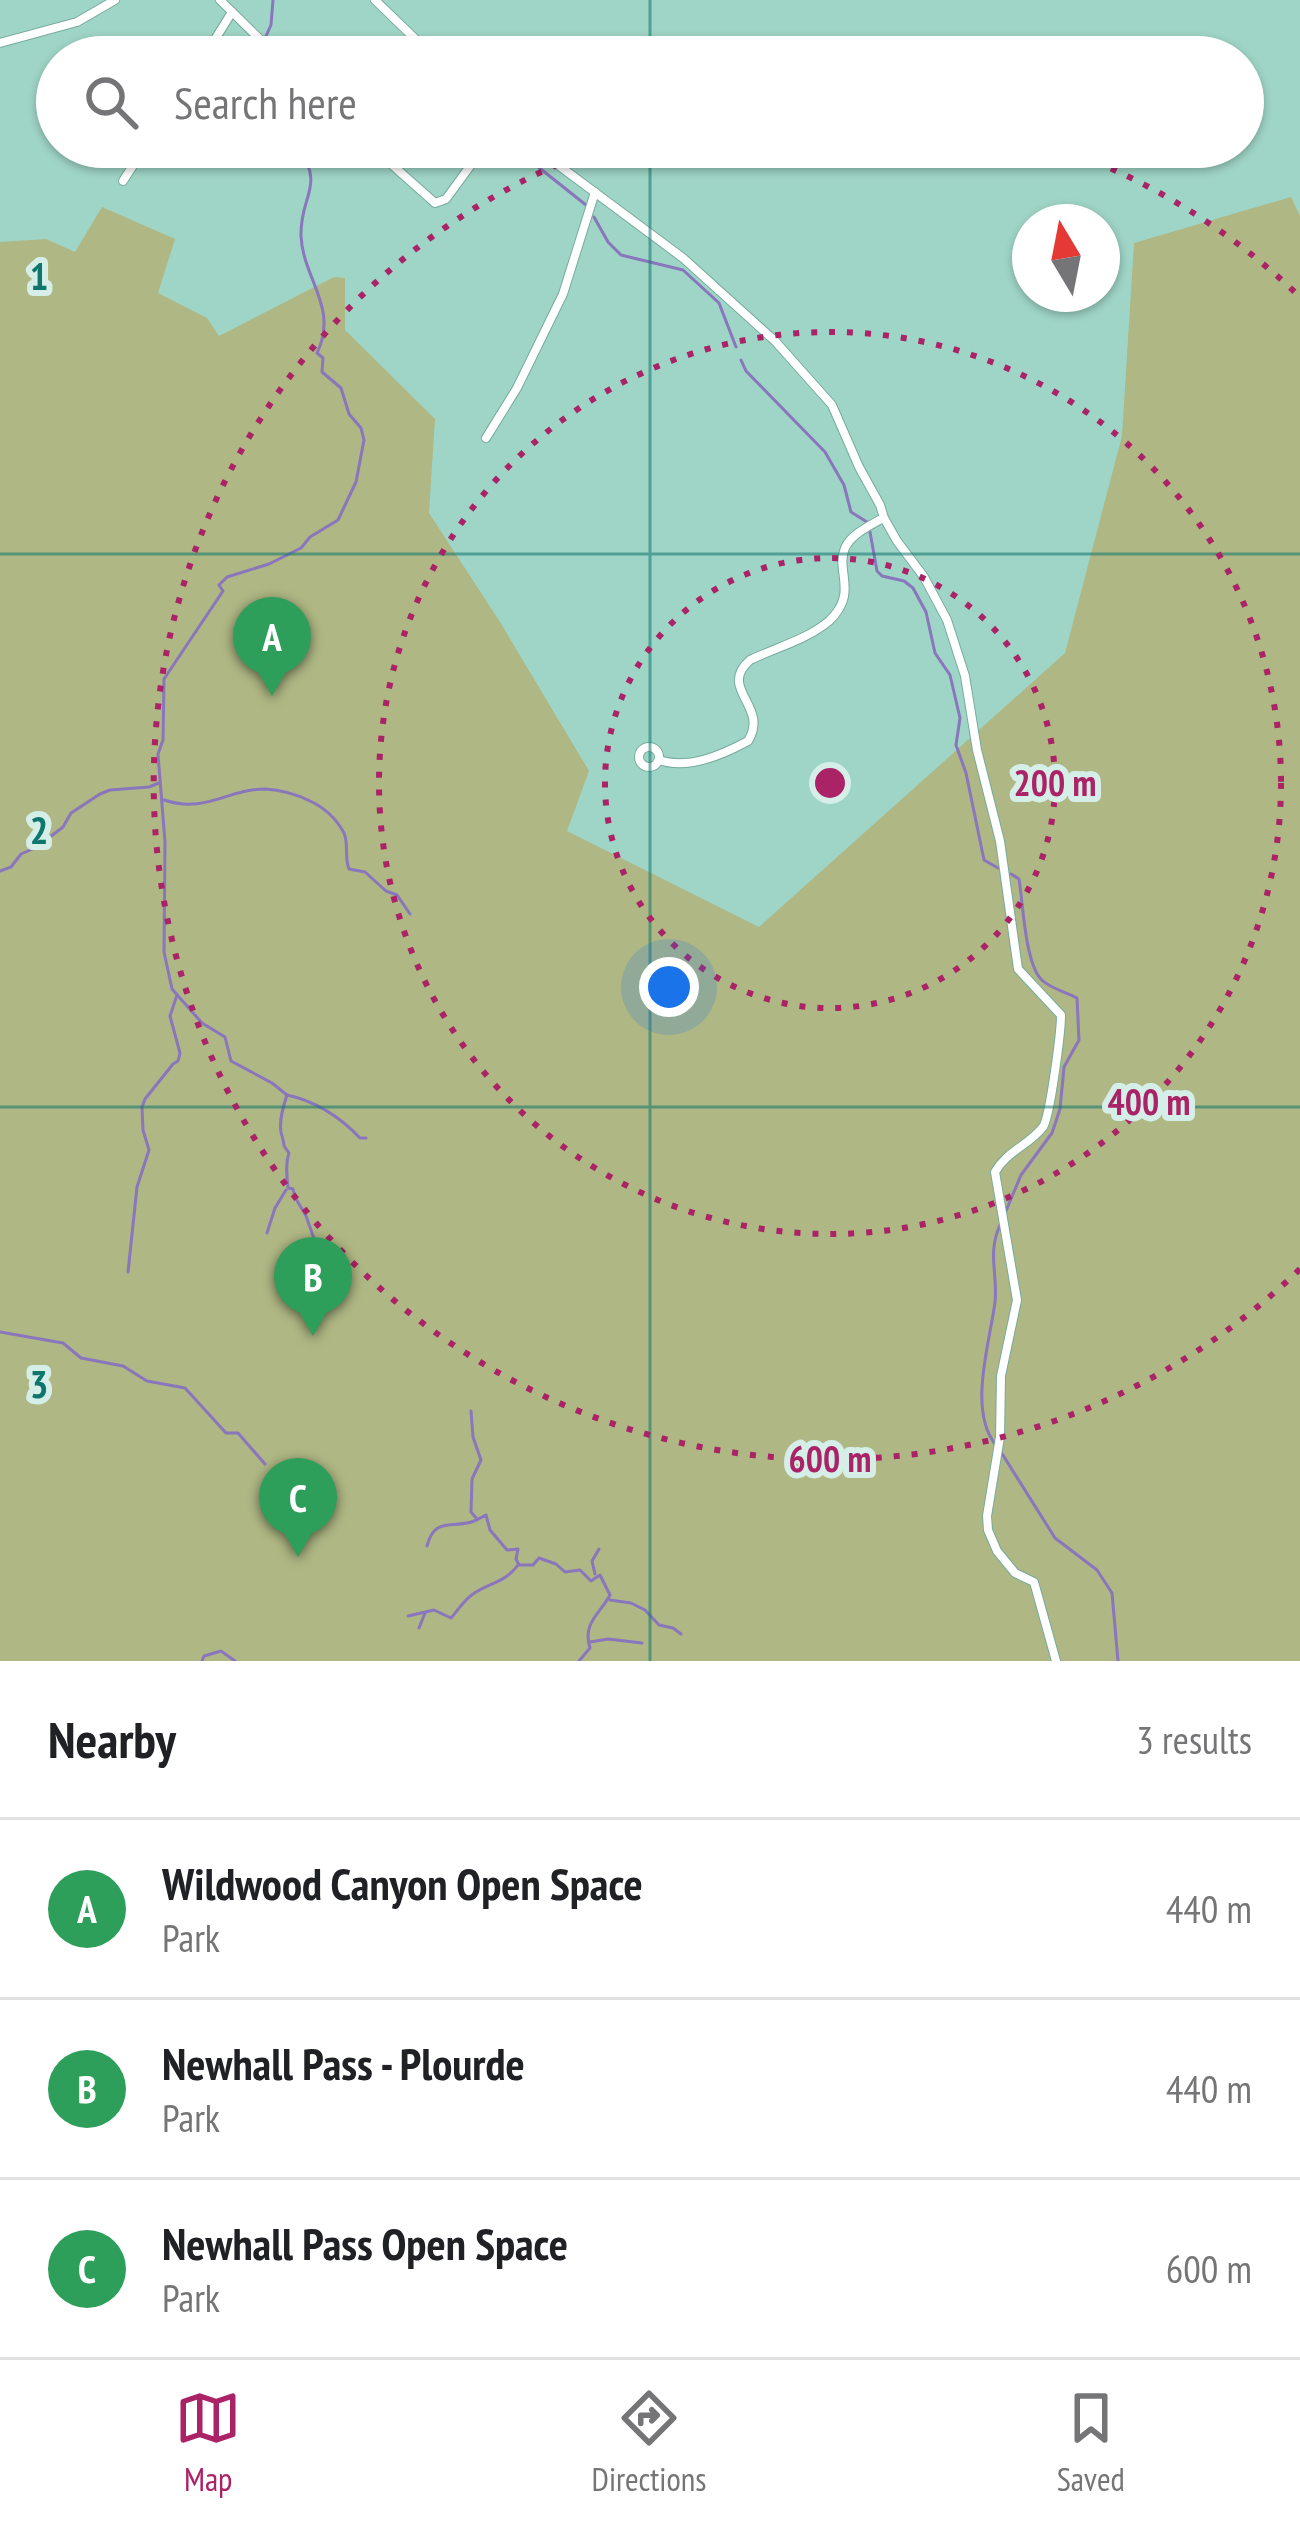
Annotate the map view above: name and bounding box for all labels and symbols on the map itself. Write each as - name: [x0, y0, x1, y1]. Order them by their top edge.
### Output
- north arrow: [1012, 204, 1120, 312]
- text: 1: [30, 250, 48, 301]
- pin: A: [233, 597, 311, 696]
- text: 200 m: [1014, 759, 1096, 806]
- centre of rings: [809, 762, 851, 804]
- text: 2: [30, 804, 48, 855]
- your location: [639, 957, 699, 1017]
- text: 400 m: [1108, 1078, 1190, 1125]
- pin: B: [274, 1237, 352, 1336]
- text: 3: [30, 1358, 48, 1409]
- text: 600 m: [789, 1435, 871, 1482]
- pin: C: [259, 1458, 337, 1557]

